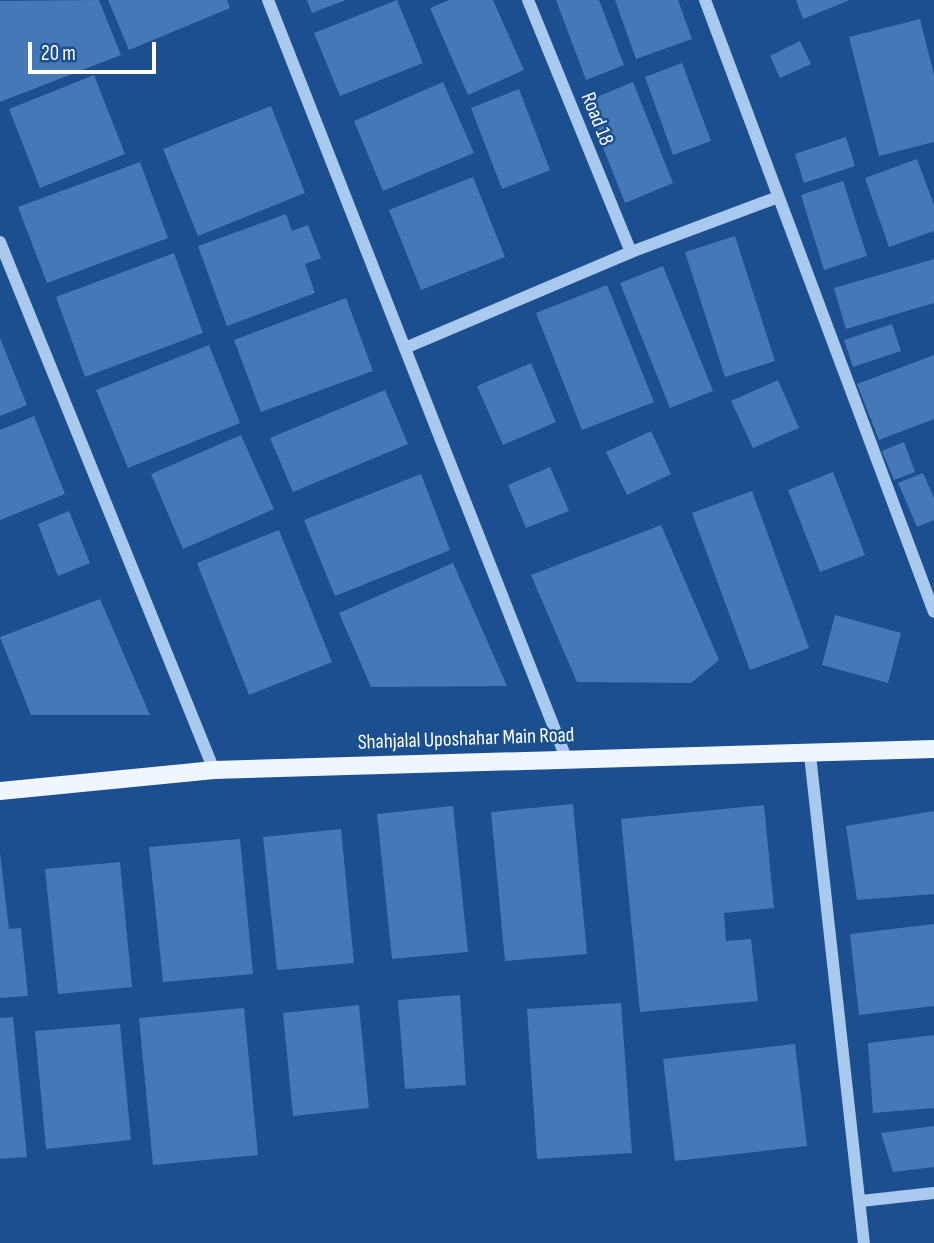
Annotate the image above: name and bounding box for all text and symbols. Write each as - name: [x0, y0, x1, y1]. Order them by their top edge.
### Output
- scale bar: [32, 28, 159, 72]
- text: 20 m: [41, 41, 76, 66]
- street label: Road 18: [575, 89, 619, 149]
- street label: Shahjalal Uposhahar Main Road: [357, 723, 575, 755]

